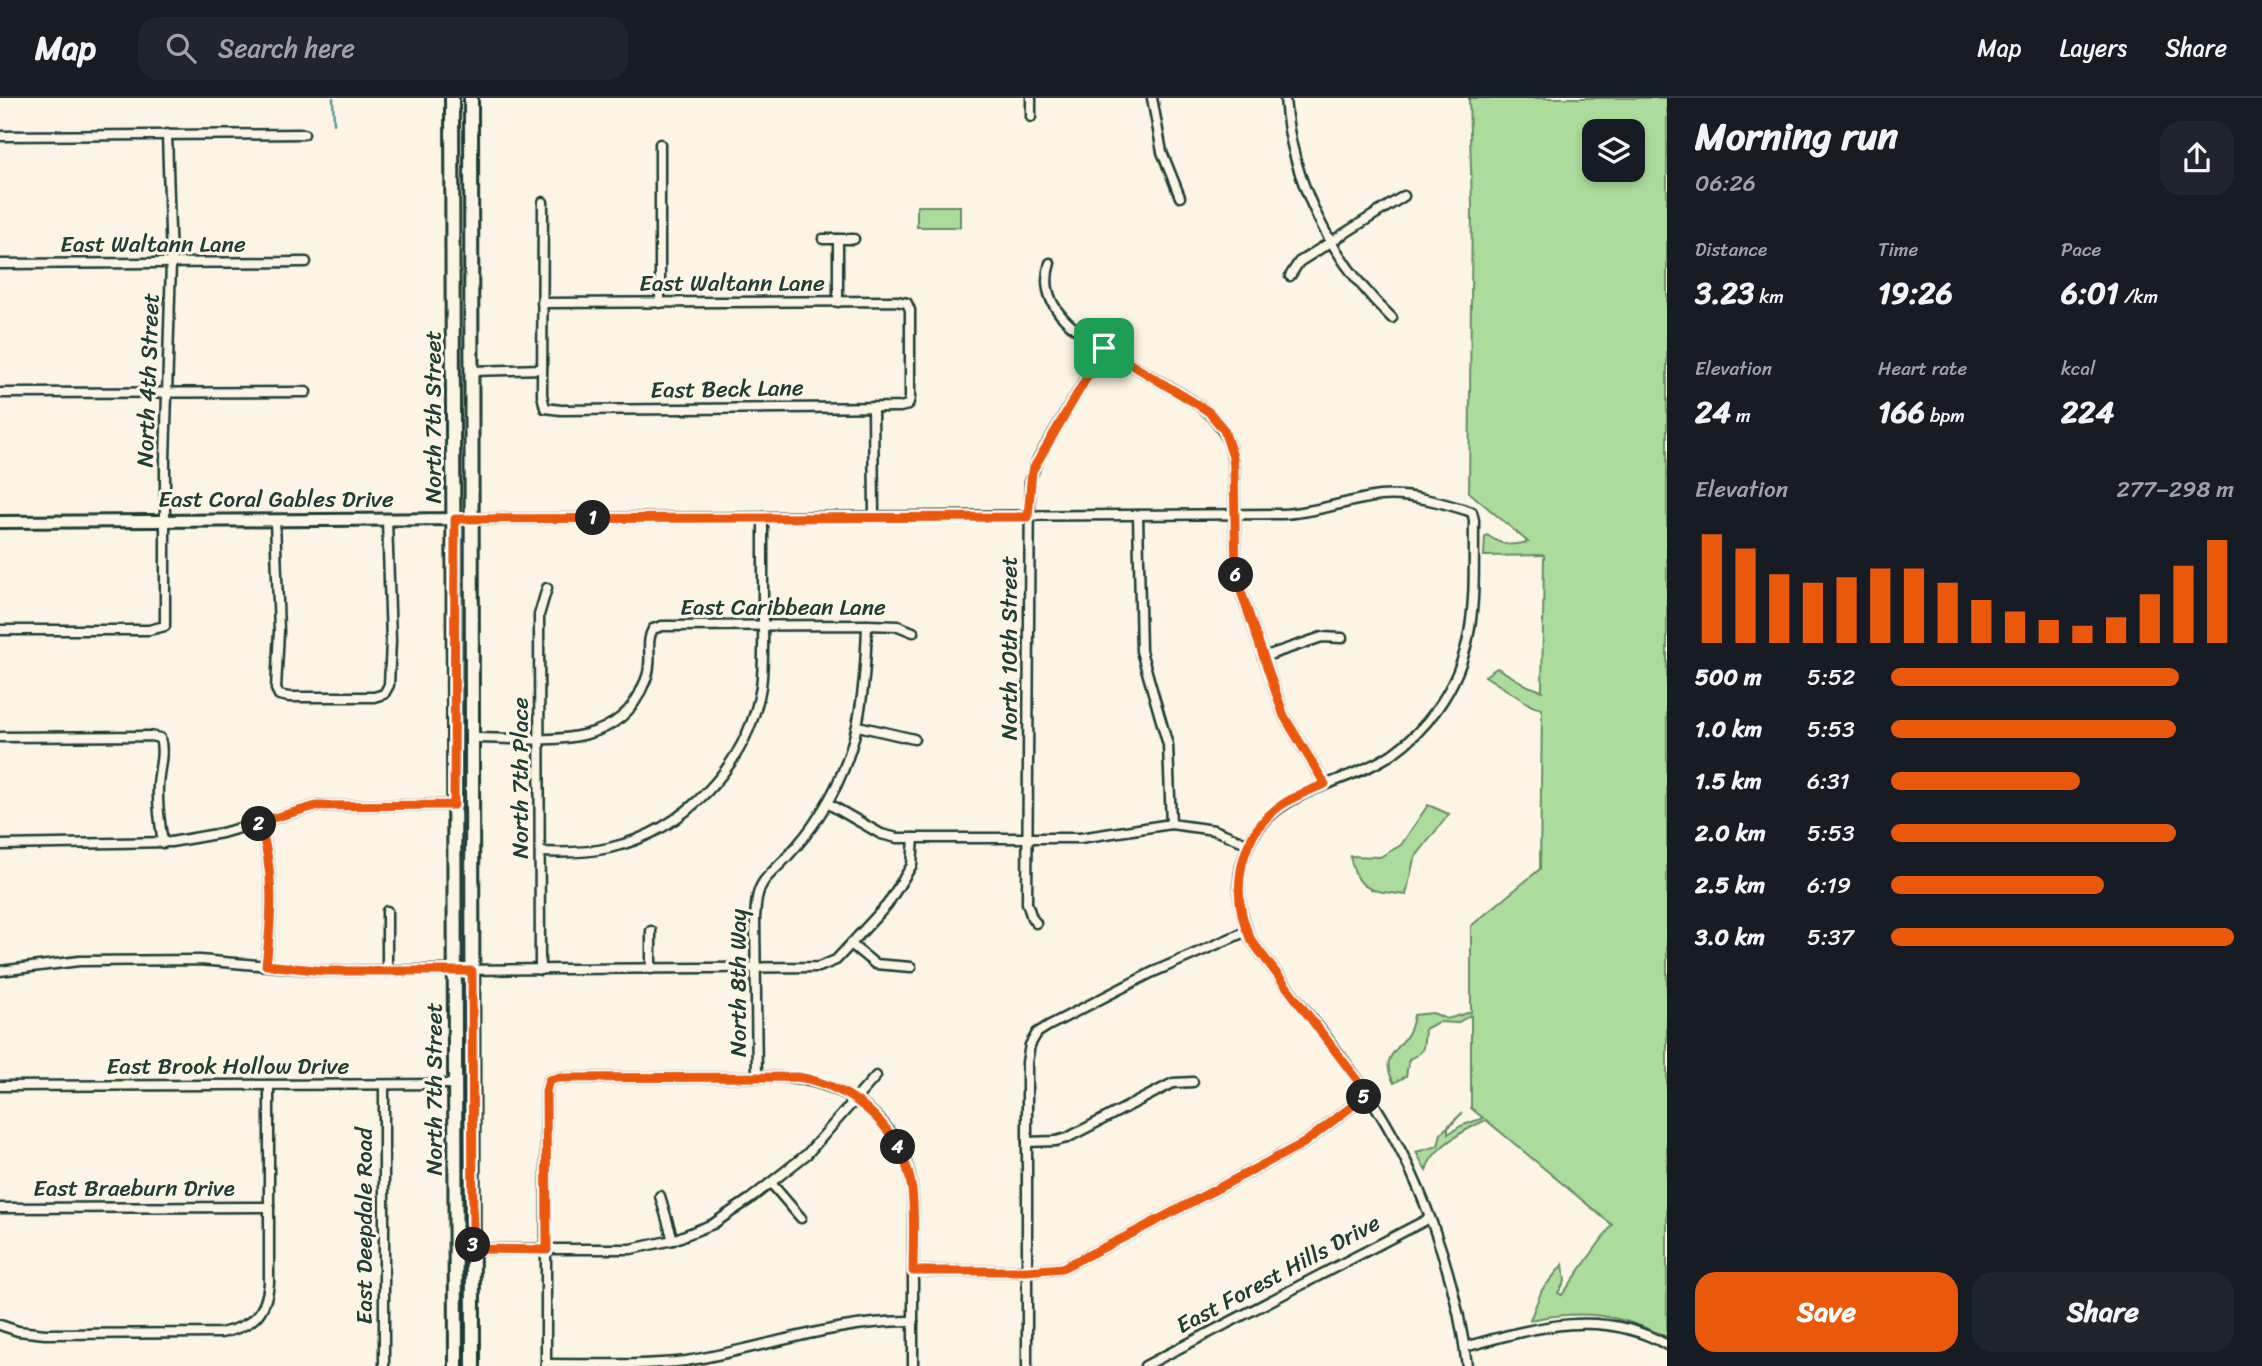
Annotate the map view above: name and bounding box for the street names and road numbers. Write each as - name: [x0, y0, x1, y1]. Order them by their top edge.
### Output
- street label: East Waltann Lane: [60, 224, 246, 265]
- street label: East Waltann Lane: [639, 263, 825, 304]
- street label: North 4th Street: [124, 292, 172, 468]
- street label: North 7th Street: [413, 330, 454, 504]
- street label: East Beck Lane: [650, 367, 804, 411]
- street label: East Coral Gables Drive: [158, 479, 394, 520]
- street label: North 10th Street: [989, 556, 1030, 740]
- street label: East Caribbean Lane: [680, 587, 886, 628]
- street label: North 7th Place: [500, 697, 541, 859]
- street label: North 8th Way: [718, 909, 759, 1057]
- street label: North 7th Street: [414, 1002, 455, 1176]
- street label: East Brook Hollow Drive: [107, 1046, 350, 1087]
- street label: East Deepdale Road: [344, 1126, 385, 1324]
- street label: East Braeburn Drive: [33, 1168, 235, 1209]
- street label: East Forest Hills Drive: [1168, 1203, 1388, 1345]

